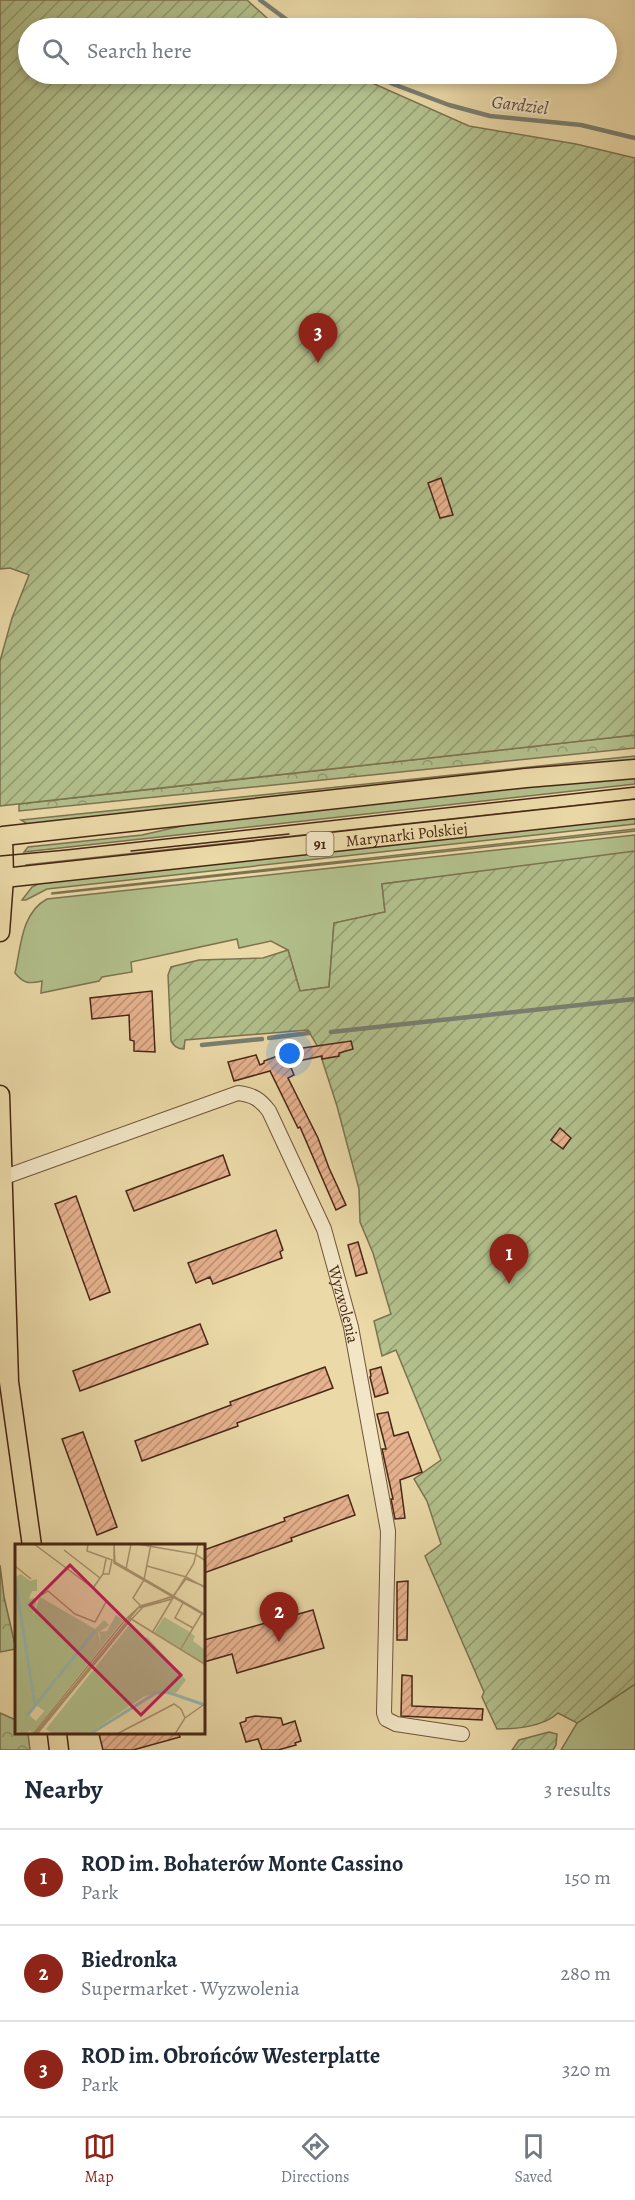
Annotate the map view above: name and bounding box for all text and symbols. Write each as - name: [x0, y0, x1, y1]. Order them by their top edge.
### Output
- search box: [18, 18, 617, 84]
- icon: search: [39, 35, 72, 68]
- text: Search here: [87, 36, 192, 66]
- water label: Gardziel: [490, 90, 550, 120]
- pin: 3: [298, 314, 338, 363]
- street label: Marynarki Polskiej: [345, 817, 469, 853]
- road number: 91: [306, 832, 334, 856]
- your location: [275, 1039, 304, 1068]
- pin: 1: [490, 1234, 528, 1284]
- street label: Wyzwolenia: [322, 1262, 364, 1346]
- inset map: [15, 1544, 206, 1735]
- pin: 2: [260, 1592, 298, 1642]
- text: Nearby: [24, 1772, 103, 1807]
- text: 3 results: [544, 1776, 611, 1803]
- text: ROD im. Bohaterów Monte Cassino: [81, 1849, 403, 1879]
- text: 1: [40, 1864, 47, 1891]
- text: 150 m: [564, 1864, 611, 1891]
- text: Park: [81, 1879, 119, 1906]
- text: Biedronka: [81, 1945, 177, 1975]
- text: 2: [39, 1960, 48, 1987]
- text: 280 m: [561, 1960, 611, 1987]
- text: Supermarket · Wyzwolenia: [81, 1975, 300, 2002]
- text: ROD im. Obrońców Westerplatte: [81, 2041, 380, 2071]
- text: 3: [39, 2056, 48, 2083]
- text: 320 m: [562, 2056, 611, 2083]
- text: Park: [81, 2071, 119, 2098]
- tab: Map: [83, 2130, 116, 2188]
- tab: Directions: [281, 2130, 349, 2188]
- tab: Saved: [514, 2130, 552, 2188]

